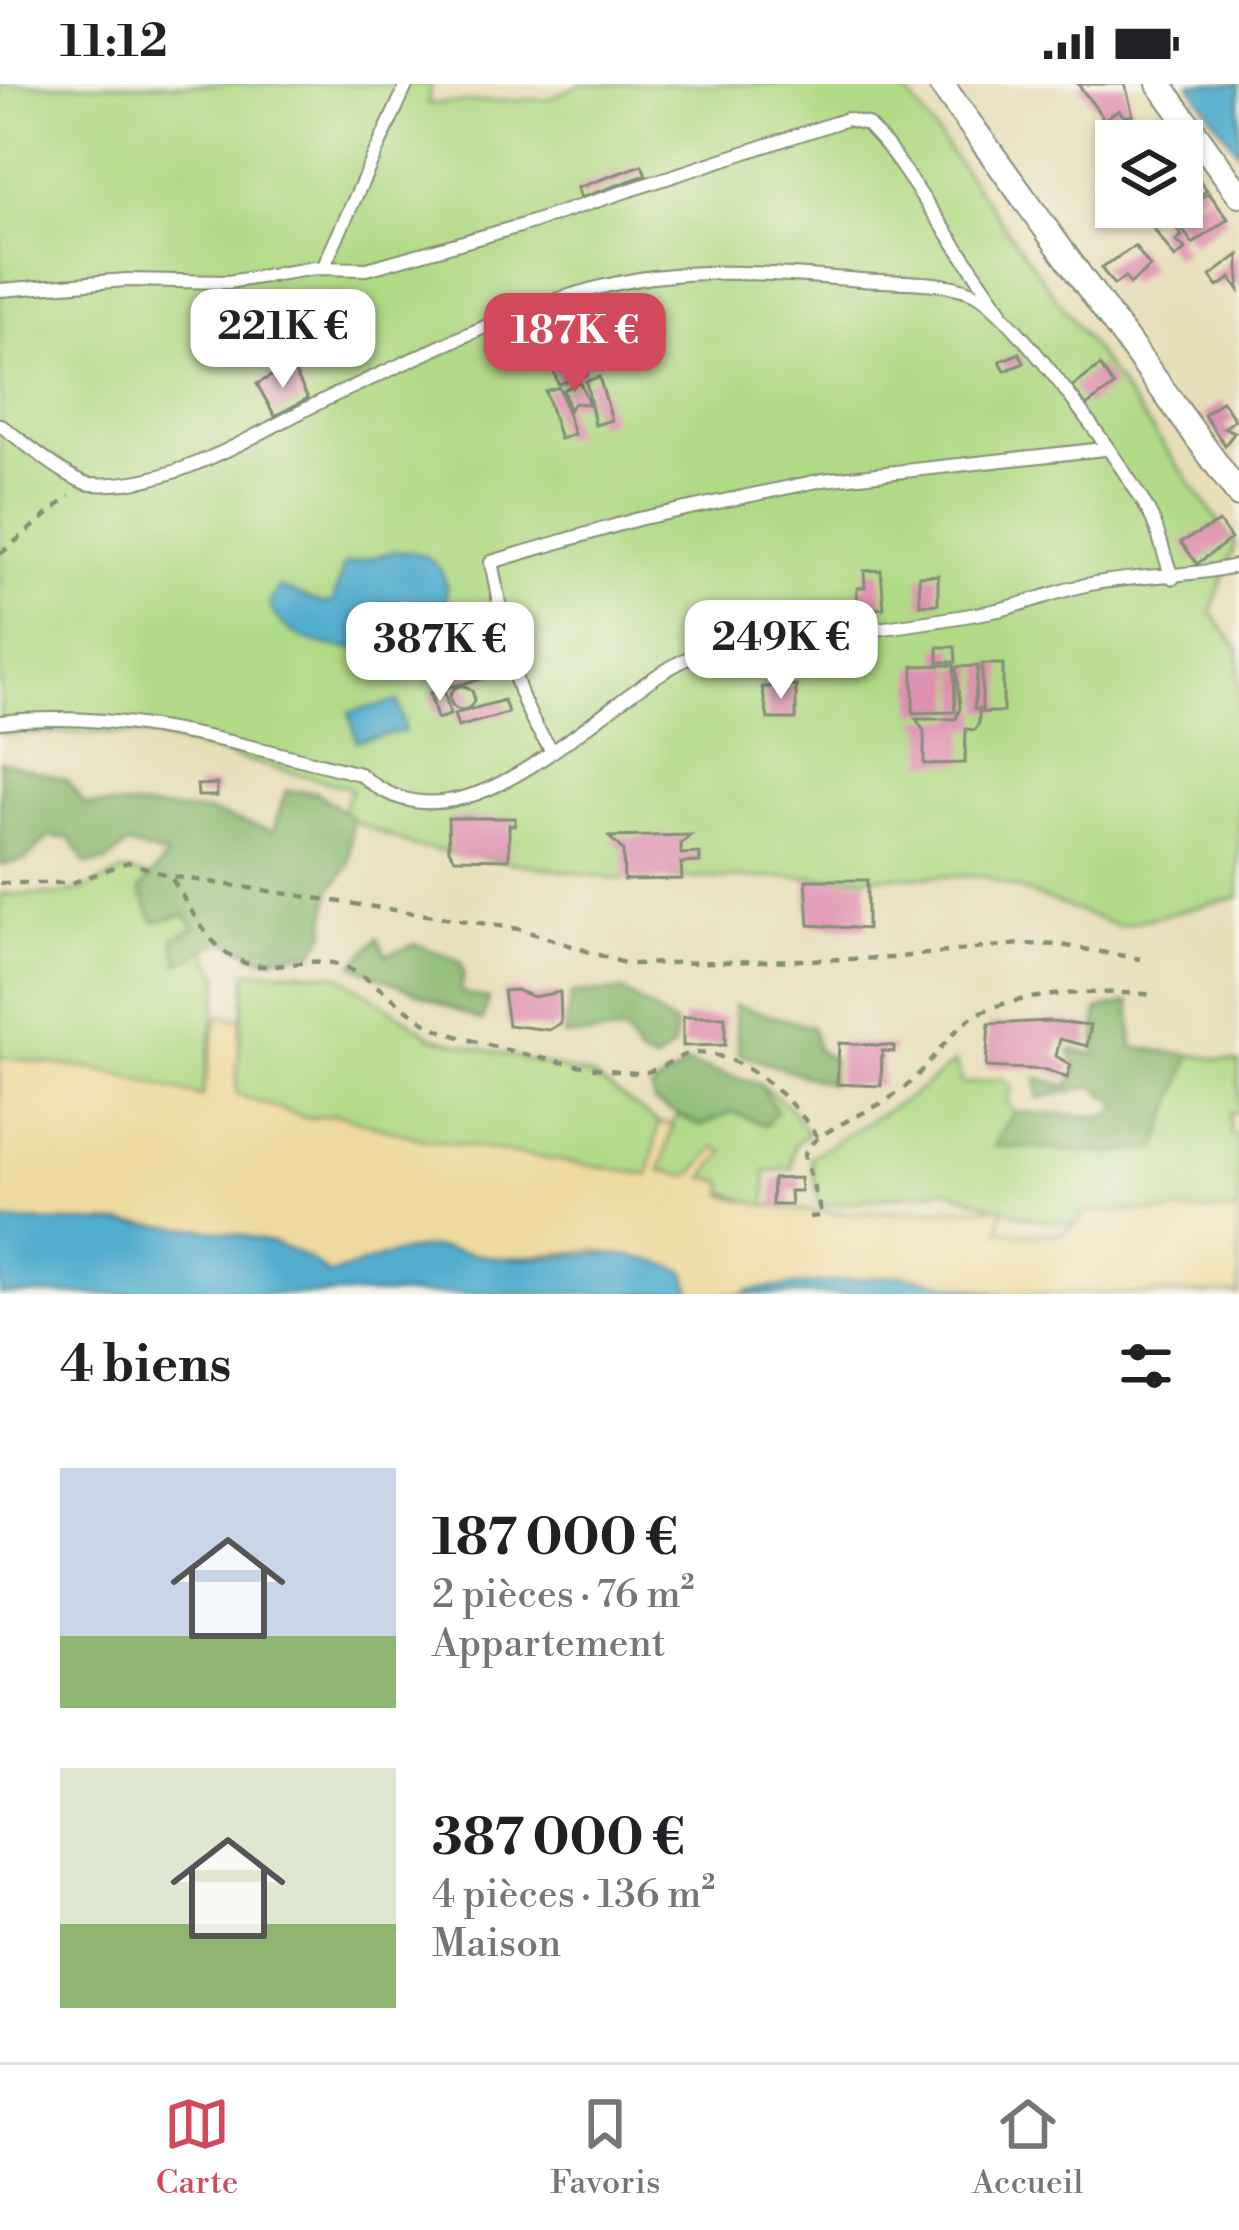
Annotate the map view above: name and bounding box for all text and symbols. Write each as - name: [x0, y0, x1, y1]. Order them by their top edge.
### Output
- text: 11:12: [60, 14, 168, 71]
- map controls: [1095, 120, 1203, 228]
- button: layers: [1095, 120, 1203, 228]
- pin: 221K €: [185, 289, 381, 391]
- pin: 187K €: [477, 293, 673, 395]
- text: 221K €: [217, 303, 349, 352]
- text: 187K €: [511, 307, 639, 356]
- pin: 249K €: [683, 600, 879, 702]
- pin: 387K €: [342, 602, 538, 704]
- text: 249K €: [712, 614, 850, 663]
- text: 387K €: [373, 616, 507, 665]
- icon: filters: [1113, 1333, 1179, 1399]
- text: 4 biens: [60, 1334, 231, 1398]
- text: 187 000 €: [432, 1507, 678, 1571]
- icon: home: [156, 1516, 300, 1660]
- text: 2 pièces · 76 m²: [432, 1571, 694, 1620]
- text: Appartement: [432, 1620, 666, 1669]
- text: 387 000 €: [432, 1807, 685, 1871]
- icon: home: [156, 1816, 300, 1960]
- text: 4 pièces · 136 m²: [432, 1871, 715, 1920]
- text: Maison: [432, 1920, 561, 1969]
- tab: Carte: [156, 2091, 238, 2204]
- tab: Favoris: [550, 2091, 660, 2204]
- tab: Accueil: [972, 2091, 1083, 2204]

